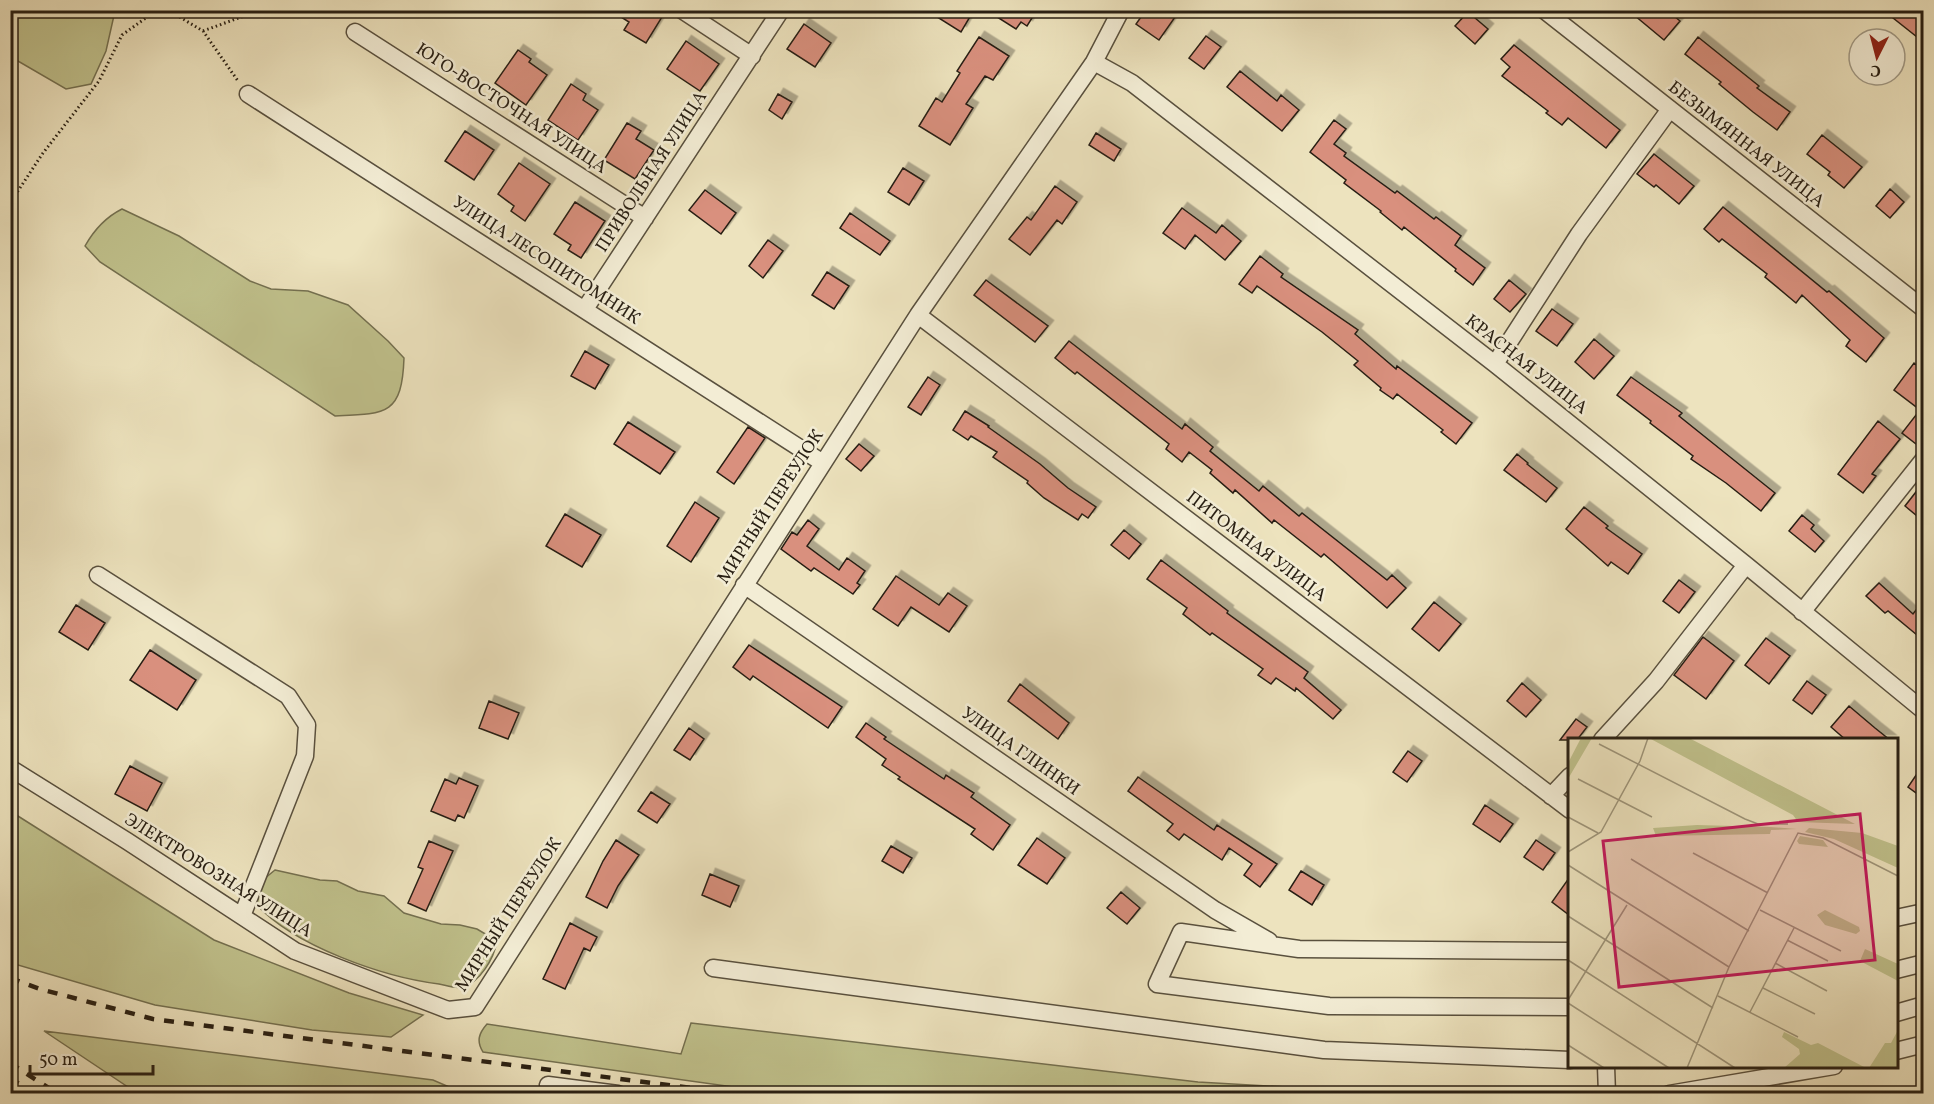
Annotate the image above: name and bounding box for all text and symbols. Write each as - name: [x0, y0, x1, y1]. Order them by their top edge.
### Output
- north arrow: [1847, 27, 1907, 87]
- street label: ЮГО-ВОСТОЧНАЯ УЛИЦА: [410, 38, 612, 181]
- text: С: [1869, 58, 1882, 81]
- street label: БЕЗЫМЯННАЯ УЛИЦА: [1662, 76, 1830, 214]
- street label: ПРИВОЛЬНАЯ УЛИЦА: [590, 86, 714, 258]
- street label: УЛИЦА ЛЕСОПИТОМНИК: [447, 191, 645, 331]
- street label: КРАСНАЯ УЛИЦА: [1459, 309, 1593, 421]
- street label: МИРНЫЙ ПЕРЕУЛОК: [712, 425, 830, 589]
- street label: ПИТОМНАЯ УЛИЦА: [1180, 486, 1332, 608]
- street label: УЛИЦА ГЛИНКИ: [956, 702, 1084, 802]
- inset map: [1568, 738, 1898, 1068]
- street label: ЭЛЕКТРОВОЗНАЯ УЛИЦА: [119, 808, 317, 944]
- street label: МИРНЫЙ ПЕРЕУЛОК: [450, 833, 568, 997]
- scale bar: [30, 1038, 153, 1076]
- text: 50 m: [39, 1048, 78, 1073]

